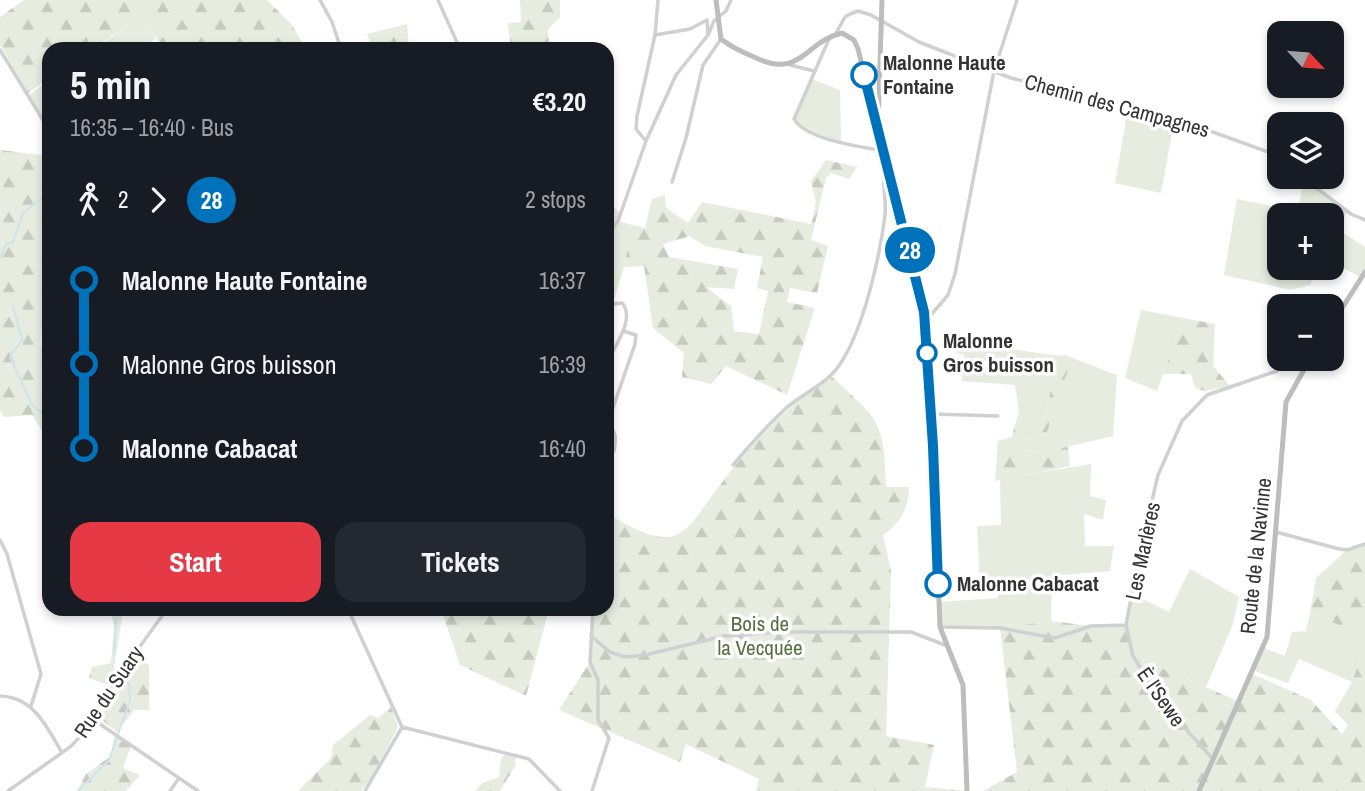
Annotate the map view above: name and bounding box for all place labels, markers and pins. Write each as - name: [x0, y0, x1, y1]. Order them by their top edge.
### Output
- place label: Malonne Haute Fontaine: [883, 48, 1005, 101]
- marker: Malonne Haute Fontaine: [851, 62, 877, 88]
- place label: Malonne Gros buisson: [943, 326, 1054, 379]
- marker: Malonne Gros buisson: [917, 343, 937, 363]
- place label: Malonne Cabacat: [957, 569, 1099, 598]
- marker: Malonne Cabacat: [925, 571, 951, 597]

